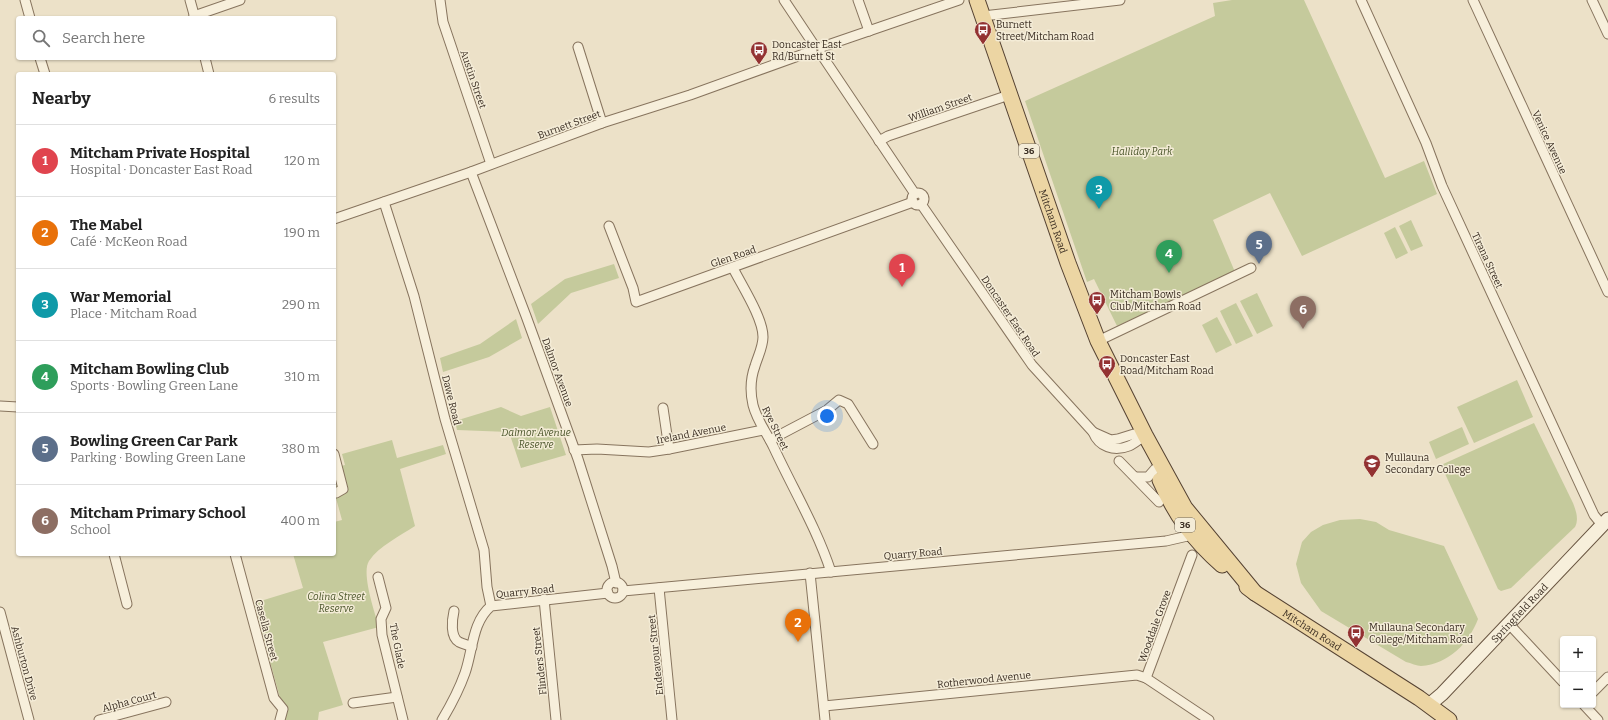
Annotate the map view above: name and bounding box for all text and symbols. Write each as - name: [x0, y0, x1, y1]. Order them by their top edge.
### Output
- search box: [16, 16, 336, 60]
- place label: Burnett Street/Mitcham Road: [996, 19, 1094, 43]
- bus stop icon: Burnett Street/Mitcham Road: [973, 20, 993, 45]
- icon: search: [30, 27, 52, 49]
- text: Search here: [62, 29, 145, 47]
- place label: Doncaster East Rd/Burnett St: [772, 39, 842, 63]
- bus stop icon: Doncaster East Rd/Burnett St: [749, 40, 769, 65]
- street label: Austin Street: [457, 49, 489, 110]
- text: Nearby: [32, 88, 91, 109]
- text: 6 results: [268, 91, 320, 106]
- street label: William Street: [907, 91, 974, 124]
- street label: Burnett Street: [536, 108, 603, 142]
- street label: Venice Avenue: [1529, 109, 1569, 176]
- text: Mitcham Private Hospital: [70, 144, 250, 162]
- road number: 36: [1019, 144, 1039, 158]
- park label: Halliday Park: [1112, 146, 1173, 158]
- text: 1: [42, 153, 48, 168]
- text: 120 m: [284, 153, 320, 168]
- text: Hospital · Doncaster East Road: [70, 162, 253, 177]
- pin: 3: [1086, 176, 1112, 209]
- street label: Mitcham Road: [1036, 188, 1069, 255]
- text: The Mabel: [70, 216, 143, 234]
- text: 2: [41, 225, 49, 240]
- text: 190 m: [284, 225, 320, 240]
- pin: 5: [1246, 231, 1272, 264]
- street label: Tirana Street: [1469, 231, 1505, 291]
- text: Café · McKeon Road: [70, 234, 187, 249]
- pin: 4: [1156, 240, 1182, 273]
- street label: Glen Road: [709, 244, 758, 270]
- pin: 1: [889, 254, 915, 287]
- street label: Doncaster East Road: [979, 274, 1042, 359]
- text: War Memorial: [70, 288, 171, 306]
- place label: Mitcham Bowls Club/Mitcham Road: [1110, 289, 1201, 313]
- bus stop icon: Mitcham Bowls Club/Mitcham Road: [1087, 290, 1107, 315]
- pin: 6: [1290, 296, 1316, 329]
- text: 3: [41, 297, 49, 312]
- text: 290 m: [282, 297, 320, 312]
- text: Place · Mitcham Road: [70, 306, 197, 321]
- street label: Dalmor Avenue: [539, 336, 575, 408]
- place label: Doncaster East Road/Mitcham Road: [1120, 353, 1214, 377]
- bus stop icon: Doncaster East Road/Mitcham Road: [1097, 354, 1117, 379]
- text: Mitcham Bowling Club: [70, 360, 229, 378]
- text: 4: [41, 369, 49, 384]
- text: 310 m: [284, 369, 320, 384]
- street label: Dawe Road: [439, 374, 463, 426]
- text: Sports · Bowling Green Lane: [70, 378, 238, 393]
- street label: Rye Street: [759, 405, 791, 453]
- your location: [817, 406, 837, 426]
- street label: Ireland Avenue: [655, 421, 727, 447]
- park label: Dalmor Avenue Reserve: [501, 427, 571, 451]
- text: Bowling Green Car Park: [70, 432, 238, 450]
- text: 5: [41, 441, 49, 456]
- text: 380 m: [281, 441, 320, 456]
- text: Parking · Bowling Green Lane: [70, 450, 246, 465]
- place label: Mullauna Secondary College: [1385, 452, 1471, 476]
- school or university icon: Mullauna Secondary College: [1362, 453, 1382, 478]
- text: Mitcham Primary School: [70, 504, 246, 522]
- text: 6: [41, 513, 49, 528]
- text: 400 m: [281, 513, 320, 528]
- road number: 36: [1175, 518, 1195, 532]
- text: School: [70, 522, 111, 537]
- street label: Quarry Road: [883, 545, 943, 563]
- street label: Springfield Road: [1489, 581, 1551, 646]
- street label: Quarry Road: [495, 583, 555, 601]
- street label: Wooddale Grove: [1136, 588, 1174, 664]
- park label: Colina Street Reserve: [307, 591, 365, 615]
- street label: Casella Street: [252, 598, 280, 663]
- street label: Mitcham Road: [1280, 607, 1343, 654]
- pin: 2: [785, 609, 811, 642]
- street label: Endeavour Street: [646, 614, 666, 696]
- street label: The Glade: [387, 622, 407, 670]
- place label: Mullauna Secondary College/Mitcham Road: [1369, 622, 1473, 646]
- bus stop icon: Mullauna Secondary College/Mitcham Road: [1346, 623, 1366, 648]
- street label: Ashburton Drive: [8, 625, 40, 702]
- street label: Flinders Street: [530, 626, 550, 696]
- map controls: [1560, 636, 1596, 708]
- button: +: [1560, 636, 1596, 672]
- street label: Rotherwood Avenue: [937, 669, 1032, 691]
- button: −: [1560, 672, 1596, 708]
- street label: Alpha Court: [101, 689, 158, 715]

